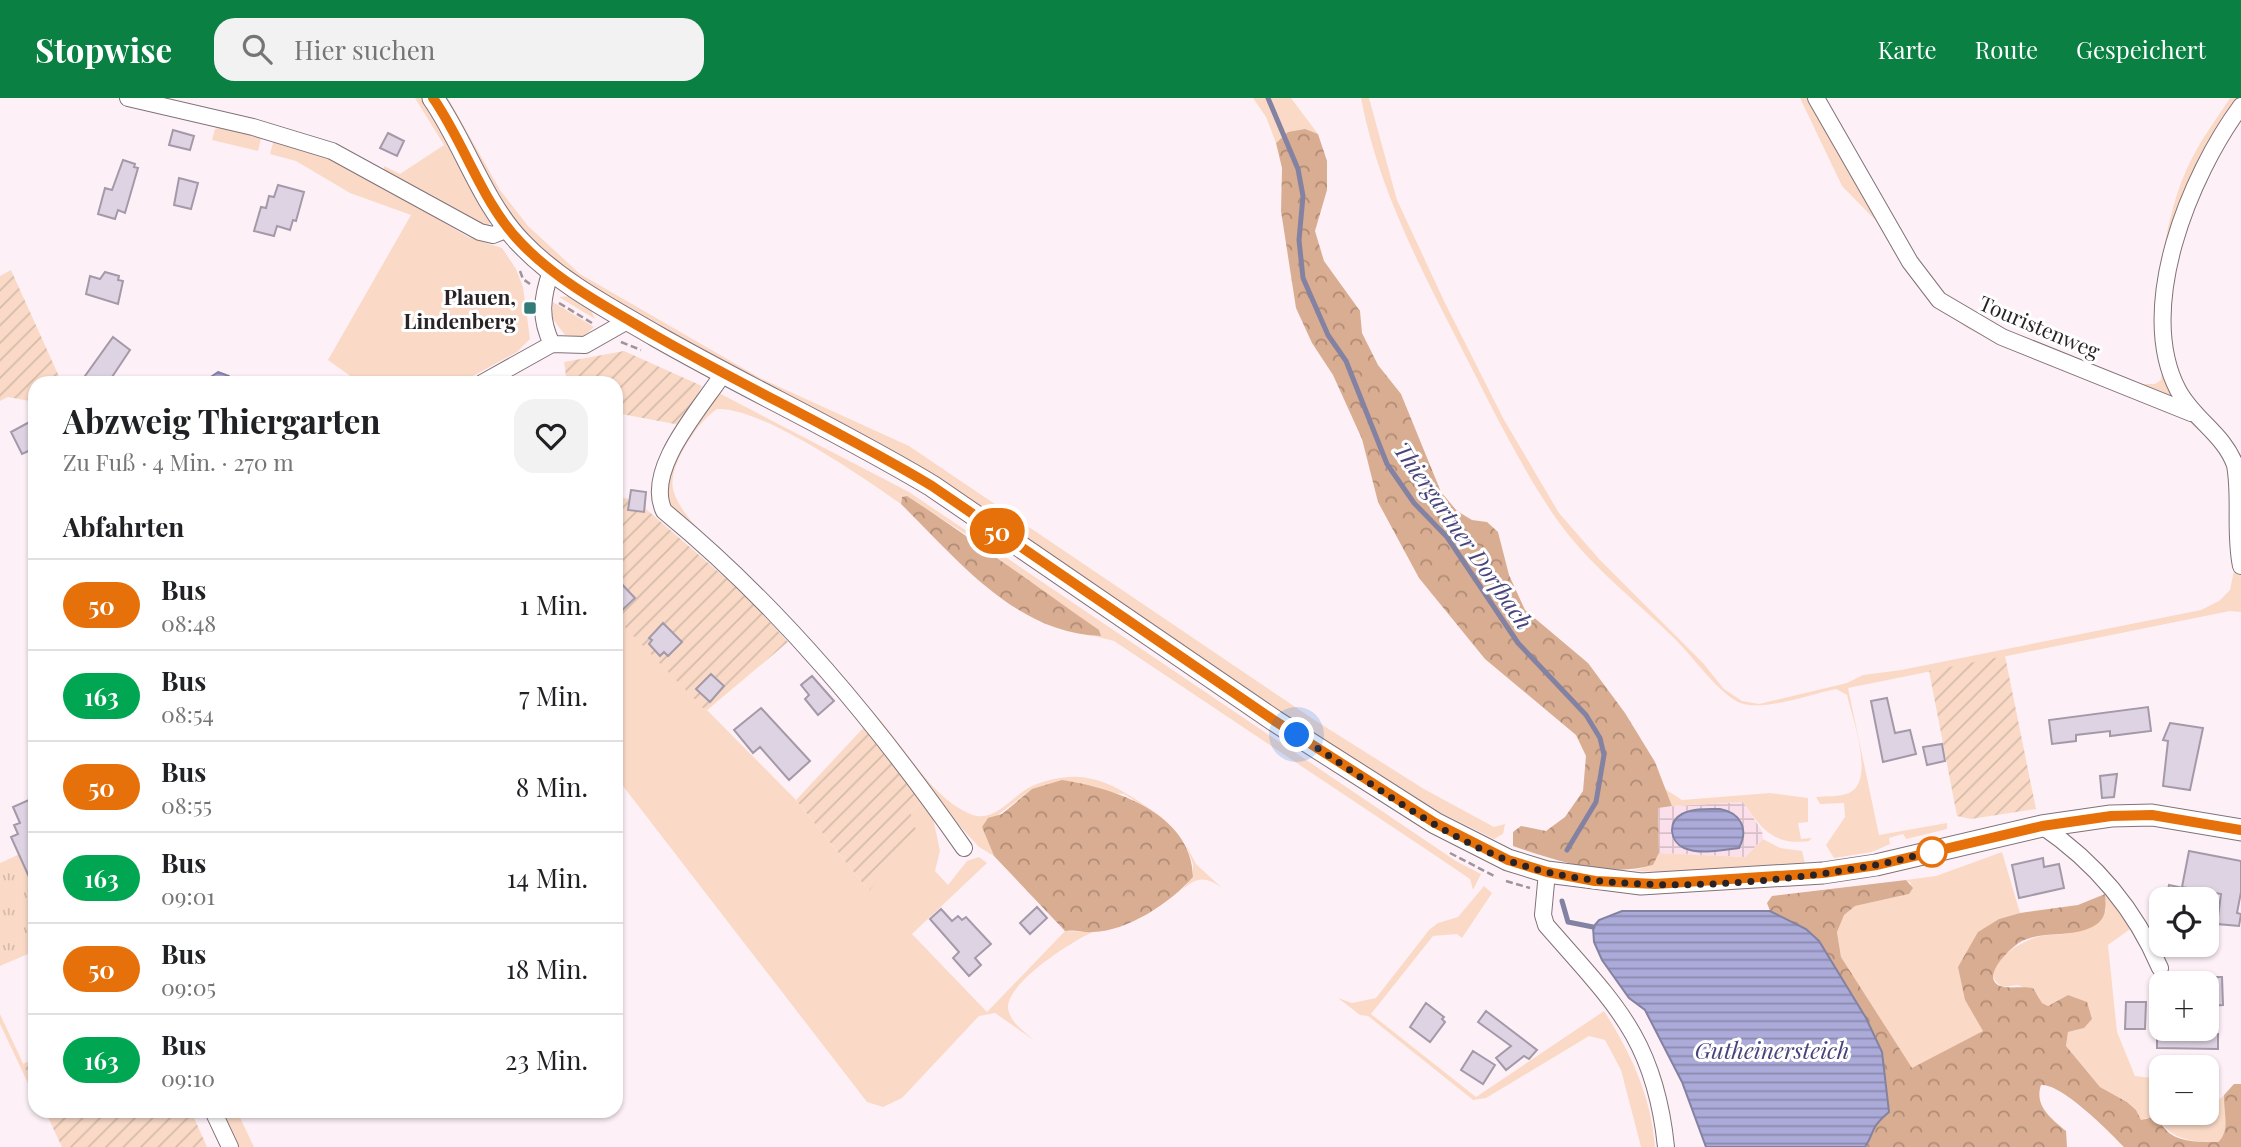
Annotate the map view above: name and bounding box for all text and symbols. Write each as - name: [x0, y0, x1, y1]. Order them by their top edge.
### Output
- search box: [214, 18, 704, 81]
- text: Stopwise: [35, 27, 172, 71]
- icon: search: [238, 30, 276, 68]
- text: Hier suchen: [294, 32, 435, 67]
- text: Karte: [1878, 33, 1937, 65]
- text: Route: [1975, 33, 2038, 65]
- text: Gespeichert: [2076, 33, 2206, 65]
- place label: Plauen, Lindenberg: [404, 282, 516, 334]
- street label: Touristenweg: [1975, 288, 2105, 364]
- marker: Plauen, Lindenberg: [522, 300, 538, 316]
- text: Abzweig Thiergarten: [63, 398, 380, 442]
- button: heart: [514, 399, 588, 473]
- water label: Thiergartner Dorfbach: [1387, 435, 1541, 635]
- text: Zu Fuß · 4 Min. · 270 m: [63, 446, 294, 477]
- line badge: 50: [965, 508, 1028, 554]
- text: Abfahrten: [63, 509, 184, 544]
- text: 50: [984, 515, 1010, 547]
- text: Bus: [161, 572, 206, 607]
- text: 1 Min.: [520, 587, 588, 622]
- text: 50: [88, 589, 115, 621]
- text: 08:48: [161, 607, 216, 638]
- text: Bus: [161, 663, 206, 698]
- text: 7 Min.: [519, 678, 588, 713]
- text: 163: [84, 680, 119, 712]
- text: 08:54: [161, 698, 214, 729]
- your location: [1279, 717, 1314, 752]
- text: Bus: [161, 754, 206, 789]
- text: 8 Min.: [516, 769, 588, 804]
- text: 50: [88, 771, 115, 803]
- text: 08:55: [161, 789, 212, 820]
- unlabelled marker: [1917, 837, 1947, 867]
- text: Bus: [161, 845, 206, 880]
- text: 14 Min.: [507, 860, 588, 895]
- text: 163: [84, 862, 119, 894]
- text: 09:01: [161, 880, 215, 911]
- map controls: [2149, 887, 2219, 1125]
- button: locate: [2149, 887, 2219, 957]
- text: Bus: [161, 936, 206, 971]
- text: 18 Min.: [506, 951, 588, 986]
- text: 50: [88, 953, 115, 985]
- text: 09:05: [161, 971, 216, 1002]
- button: +: [2149, 971, 2219, 1041]
- text: Bus: [161, 1027, 206, 1062]
- water label: Gutheinersteich: [1695, 1034, 1849, 1065]
- text: 23 Min.: [505, 1042, 588, 1077]
- text: 163: [84, 1044, 119, 1076]
- button: −: [2149, 1055, 2219, 1125]
- text: 09:10: [161, 1062, 215, 1093]

